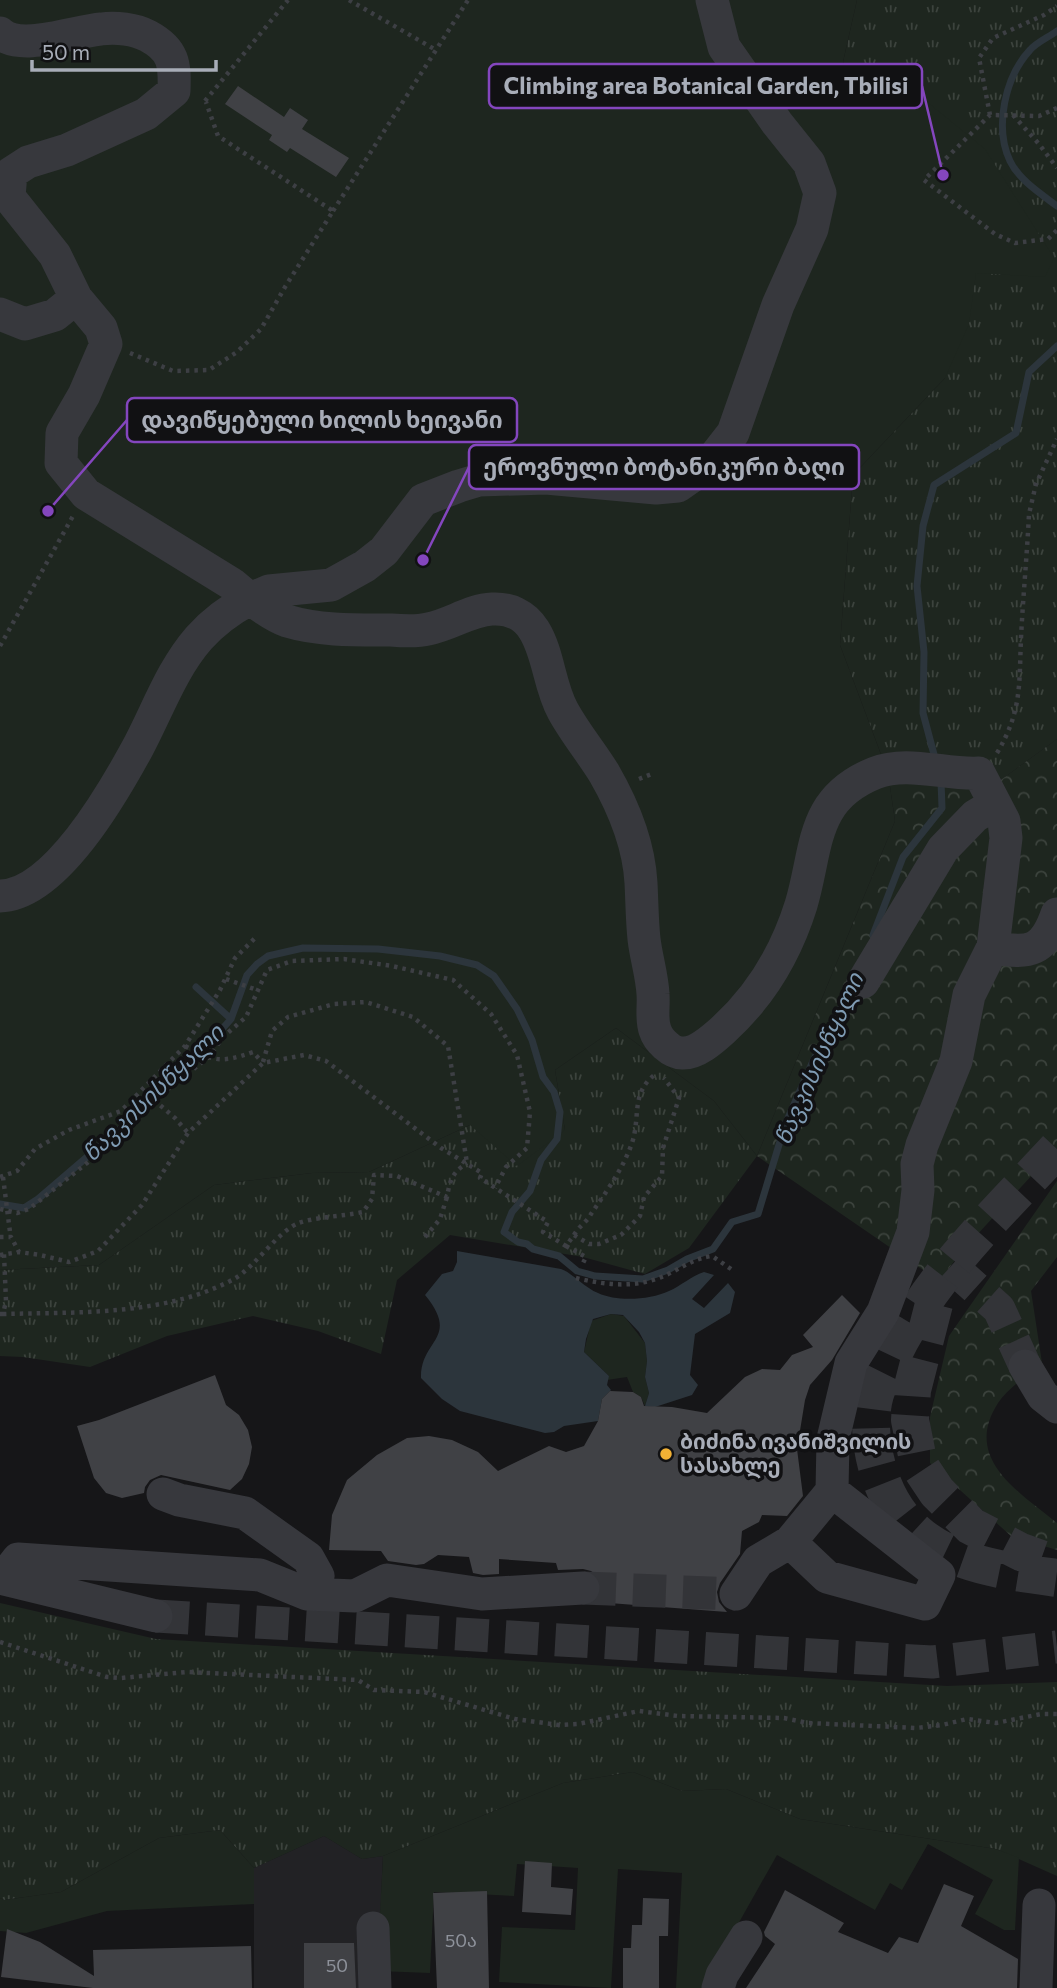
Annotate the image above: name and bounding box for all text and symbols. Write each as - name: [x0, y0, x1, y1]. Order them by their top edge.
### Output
- scale bar: [32, 28, 215, 72]
- text: 50 m: [42, 39, 90, 64]
- callout: Climbing area Botanical Garden, Tbilisi: [489, 64, 922, 108]
- text: Climbing area Botanical Garden, Tbilisi: [504, 71, 908, 99]
- callout: დავიწყებული ხილის ხეივანი: [127, 398, 517, 442]
- text: დავიწყებული ხილის ხეივანი: [141, 405, 503, 435]
- callout: ეროვნული ბოტანიკური ბაღი: [469, 445, 859, 489]
- text: ეროვნული ბოტანიკური ბაღი: [483, 452, 845, 481]
- water label: წავკისისწყალი: [768, 968, 870, 1149]
- water label: წავკისისწყალი: [76, 1017, 230, 1167]
- place label: ბიძინა ივანიშვილის სასახლე: [680, 1428, 911, 1479]
- marker: ბიძინა ივანიშვილის სასახლე: [658, 1446, 674, 1462]
- house number: 50ა: [445, 1929, 477, 1951]
- house number: 50: [326, 1954, 348, 1976]

